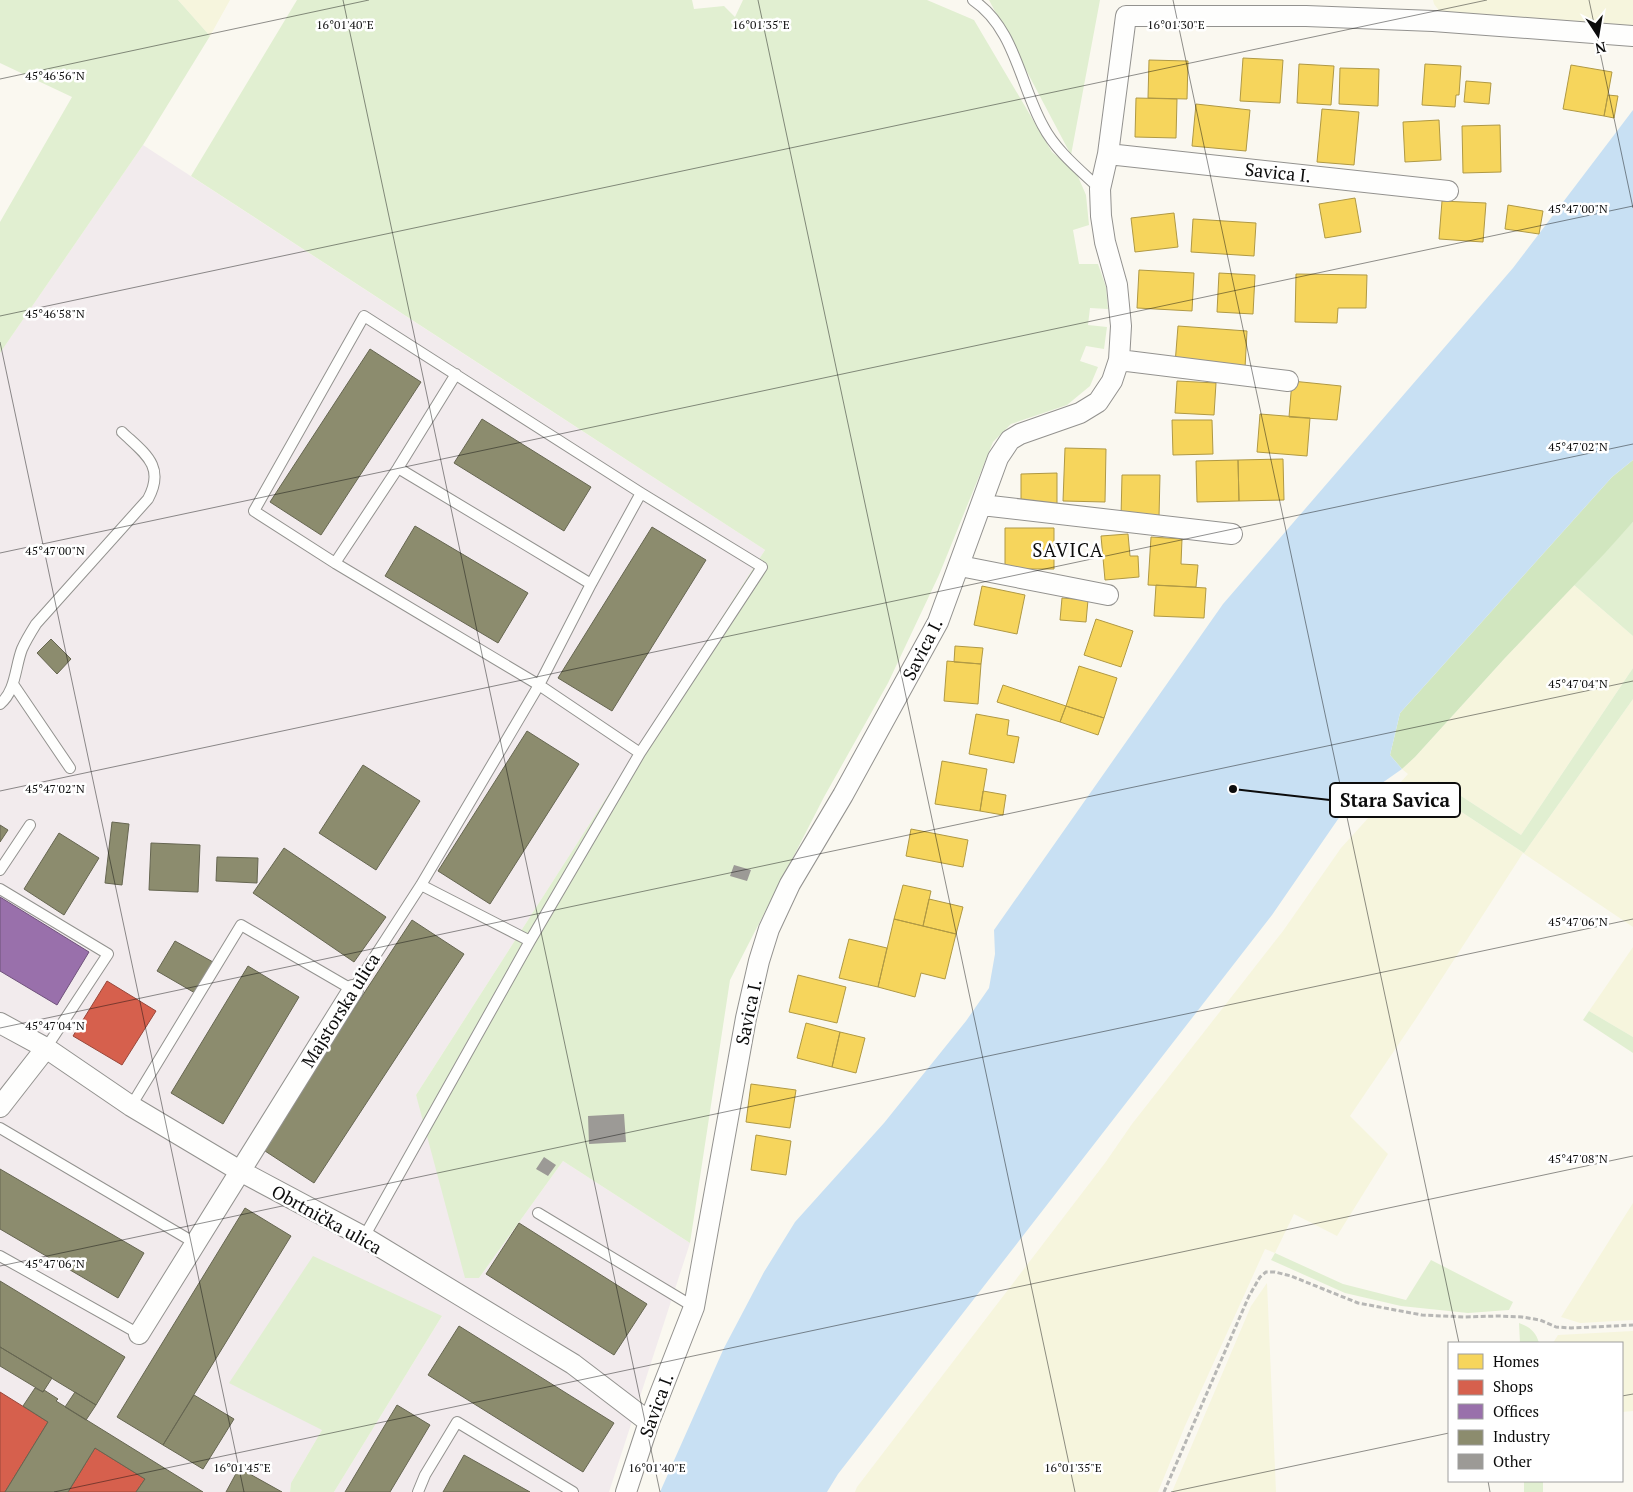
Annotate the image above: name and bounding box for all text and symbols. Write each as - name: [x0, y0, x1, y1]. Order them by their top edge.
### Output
- north arrow: [1573, 10, 1623, 60]
- text: 16°01'40"E: [316, 17, 374, 32]
- text: 16°01'35"E: [732, 17, 790, 32]
- text: 16°01'30"E: [1147, 17, 1205, 32]
- text: N: [1593, 38, 1608, 59]
- text: 45°46'56"N: [25, 68, 85, 83]
- street label: Savica I.: [1244, 157, 1312, 187]
- text: 45°47'00"N: [1548, 201, 1608, 216]
- text: 45°46'58"N: [25, 306, 85, 321]
- text: 45°47'02"N: [1548, 439, 1608, 454]
- district label: SAVICA: [1032, 537, 1104, 562]
- text: 45°47'00"N: [25, 543, 85, 558]
- street label: Savica I.: [896, 614, 948, 684]
- text: 45°47'04"N: [1548, 676, 1608, 691]
- text: 45°47'02"N: [25, 781, 85, 796]
- callout: Stara Savica: [1330, 783, 1460, 817]
- text: Stara Savica: [1340, 787, 1451, 812]
- text: 45°47'06"N: [1548, 914, 1608, 929]
- street label: Majstorska ulica: [295, 948, 385, 1072]
- street label: Savica I.: [729, 977, 767, 1047]
- text: 45°47'04"N: [25, 1018, 85, 1033]
- text: 45°47'08"N: [1548, 1151, 1608, 1166]
- street label: Obrtnička ulica: [268, 1179, 386, 1259]
- text: 45°47'06"N: [25, 1256, 85, 1271]
- legend: [1448, 1342, 1623, 1482]
- text: Homes: [1493, 1351, 1539, 1371]
- street label: Savica I.: [633, 1370, 679, 1440]
- text: Shops: [1493, 1376, 1533, 1396]
- text: Offices: [1493, 1401, 1539, 1421]
- text: Industry: [1493, 1426, 1550, 1446]
- text: Other: [1493, 1451, 1532, 1471]
- text: 16°01'45"E: [213, 1460, 271, 1475]
- text: 16°01'40"E: [628, 1460, 686, 1475]
- text: 16°01'35"E: [1044, 1460, 1102, 1475]

